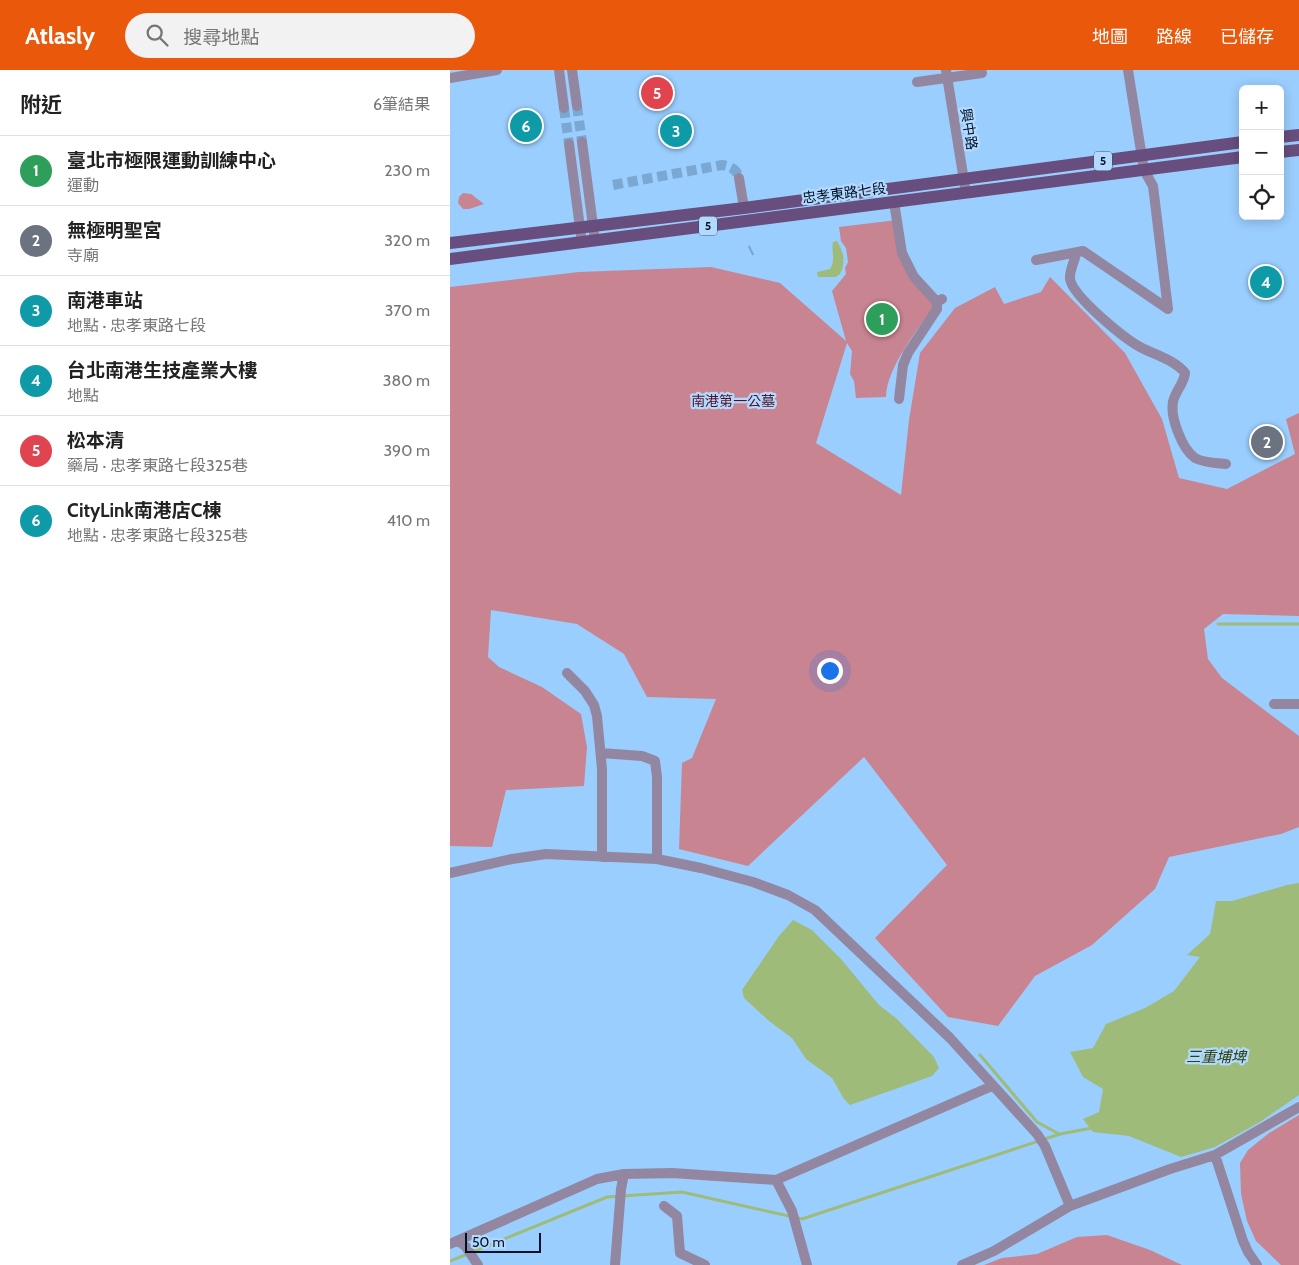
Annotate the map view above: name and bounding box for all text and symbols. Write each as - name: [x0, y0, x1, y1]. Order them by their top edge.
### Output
- search box: [125, 13, 475, 58]
- text: Atlasly: [25, 21, 95, 50]
- icon: search: [143, 21, 171, 49]
- text: 搜尋地點: [183, 26, 259, 49]
- text: 地圖: [1092, 26, 1128, 48]
- text: 路線: [1156, 26, 1192, 48]
- text: 已儲存: [1220, 26, 1274, 48]
- pin: 5: [641, 74, 673, 112]
- map controls: [1239, 85, 1284, 220]
- button: +: [1239, 85, 1284, 130]
- text: 附近: [20, 92, 62, 117]
- text: 6筆結果: [373, 95, 430, 114]
- pin: 6: [510, 107, 542, 145]
- street label: 興中路: [957, 107, 981, 151]
- pin: 3: [660, 112, 692, 150]
- button: −: [1239, 130, 1284, 175]
- text: 臺北市極限運動訓練中心: [67, 149, 276, 172]
- road number: 5: [1094, 152, 1112, 170]
- text: 1: [33, 161, 39, 180]
- text: 230 m: [384, 161, 430, 180]
- button: locate: [1239, 175, 1284, 220]
- text: 運動: [67, 176, 99, 195]
- street label: 忠孝東路七段: [801, 179, 887, 207]
- road number: 5: [699, 216, 717, 236]
- text: 無極明聖宮: [67, 219, 162, 242]
- text: 2: [32, 231, 40, 250]
- text: 320 m: [384, 231, 430, 250]
- text: 寺廟: [67, 246, 99, 265]
- pin: 4: [1250, 263, 1282, 301]
- text: 南港車站: [67, 289, 143, 312]
- pin: 1: [866, 300, 898, 338]
- text: 3: [32, 301, 40, 320]
- text: 370 m: [385, 301, 430, 320]
- text: 地點 · 忠孝東路七段: [67, 316, 206, 335]
- text: 台北南港生技產業大樓: [67, 359, 257, 382]
- text: 4: [31, 371, 41, 390]
- text: 380 m: [383, 371, 430, 390]
- text: 地點: [67, 386, 99, 405]
- park label: 南港第一公墓: [691, 392, 775, 410]
- pin: 2: [1251, 423, 1283, 461]
- text: 松本清: [67, 429, 124, 452]
- text: 5: [32, 441, 40, 460]
- text: 390 m: [383, 441, 430, 460]
- text: 藥局 · 忠孝東路七段325巷: [67, 456, 248, 475]
- text: CityLink南港店C棟: [67, 499, 221, 522]
- text: 6: [32, 511, 41, 530]
- text: 410 m: [387, 511, 430, 530]
- text: 地點 · 忠孝東路七段325巷: [67, 526, 248, 545]
- your location: [817, 658, 843, 684]
- water label: 三重埔埤: [1186, 1048, 1248, 1066]
- scale bar: [465, 1230, 541, 1253]
- text: 50 m: [472, 1233, 505, 1251]

